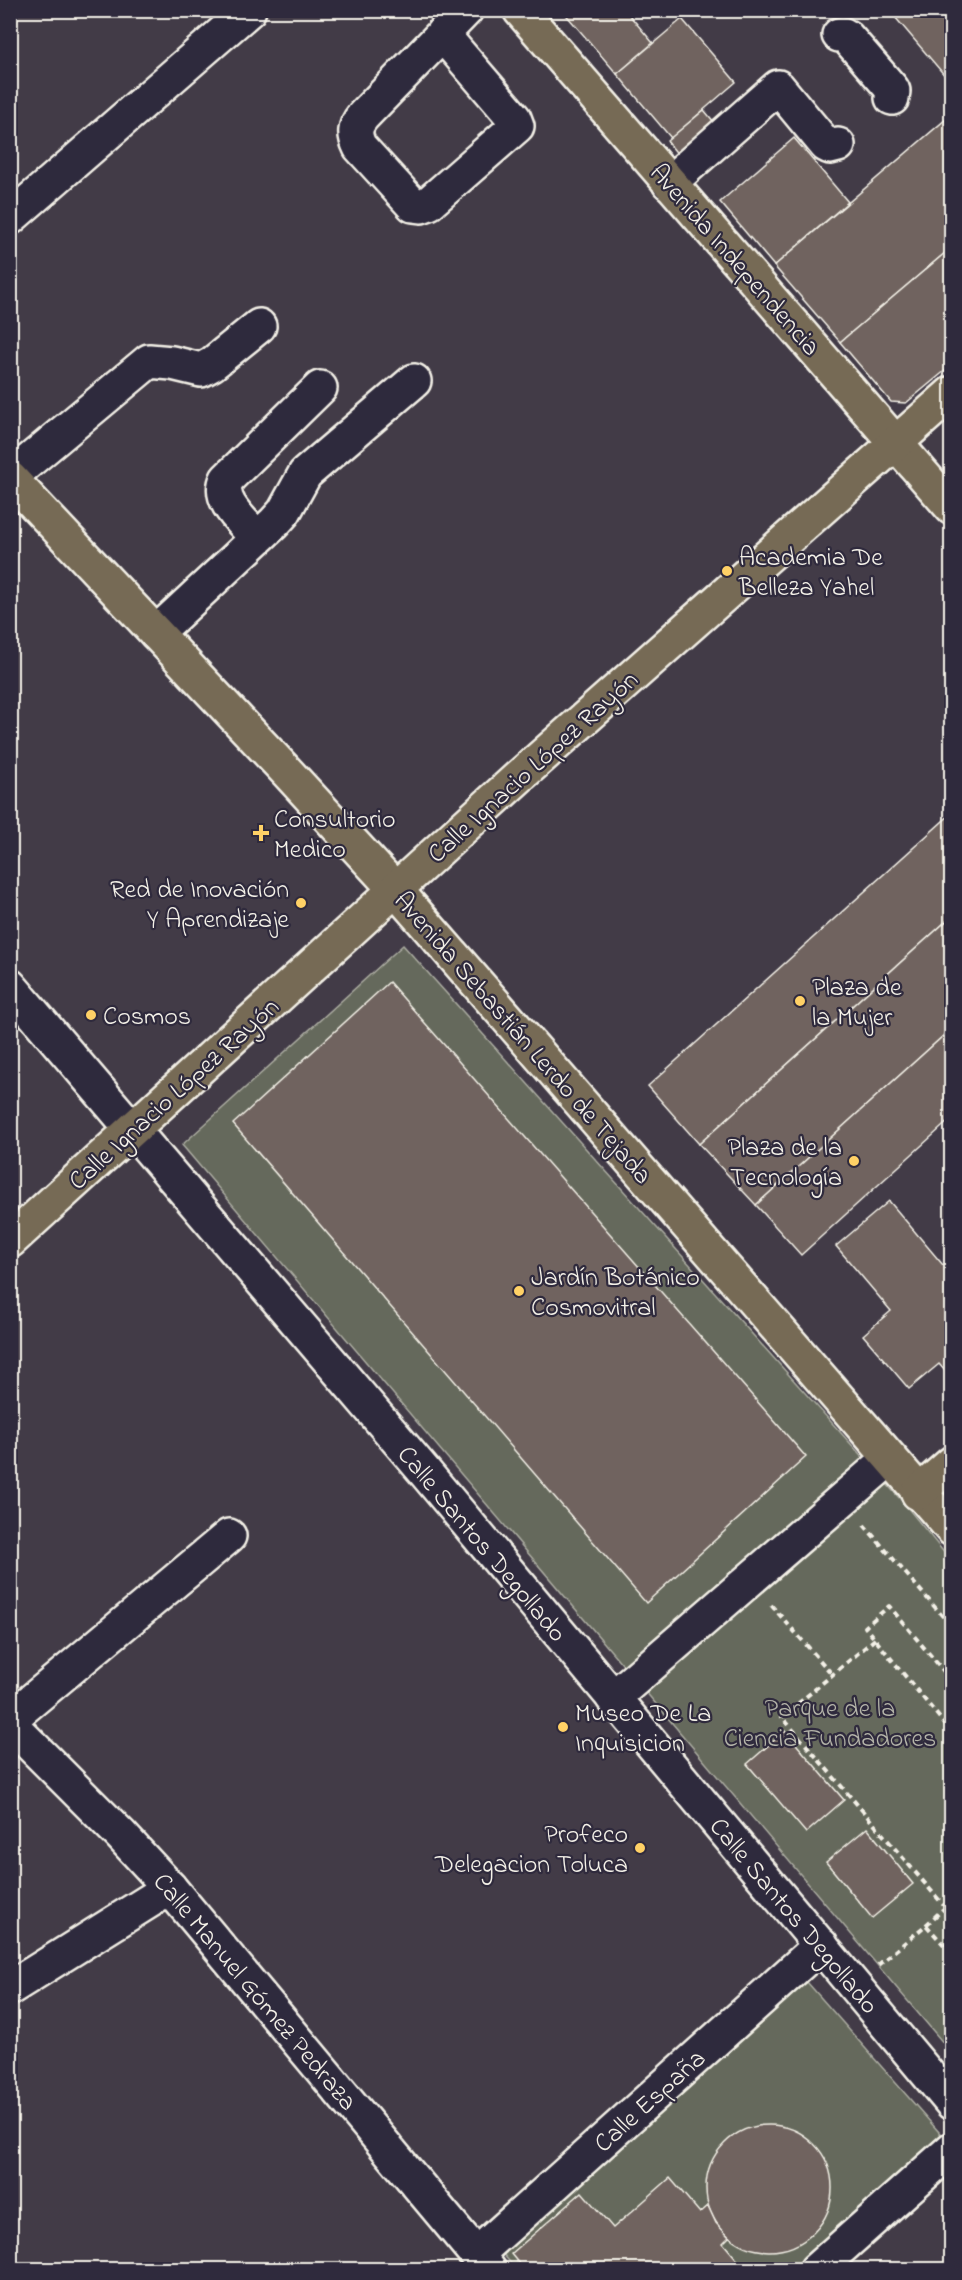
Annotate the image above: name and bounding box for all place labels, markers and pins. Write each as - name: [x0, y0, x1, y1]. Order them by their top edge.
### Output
- place label: Academia De Belleza Yahel: [738, 540, 883, 608]
- marker: Academia De Belleza Yahel: [720, 564, 734, 578]
- place label: Consultorio Medico: [274, 802, 396, 870]
- marker: Consultorio Medico: [252, 824, 270, 842]
- place label: Red de Inovación Y Aprendizaje: [110, 872, 289, 940]
- marker: Red de Inovación Y Aprendizaje: [294, 896, 308, 910]
- place label: Plaza de la Mujer: [812, 970, 902, 1038]
- marker: Plaza de la Mujer: [793, 994, 807, 1008]
- place label: Cosmos: [103, 999, 191, 1037]
- marker: Cosmos: [84, 1008, 98, 1022]
- place label: Plaza de la Tecnología: [727, 1130, 842, 1198]
- marker: Plaza de la Tecnología: [847, 1154, 861, 1168]
- place label: Jardín Botánico Cosmovitral: [531, 1260, 700, 1328]
- marker: Jardín Botánico Cosmovitral: [512, 1284, 526, 1298]
- place label: Museo De La Inquisicion: [575, 1696, 711, 1764]
- marker: Museo De La Inquisicion: [556, 1720, 570, 1734]
- place label: Profeco Delegacion Toluca: [434, 1817, 628, 1885]
- marker: Profeco Delegacion Toluca: [633, 1841, 647, 1855]

